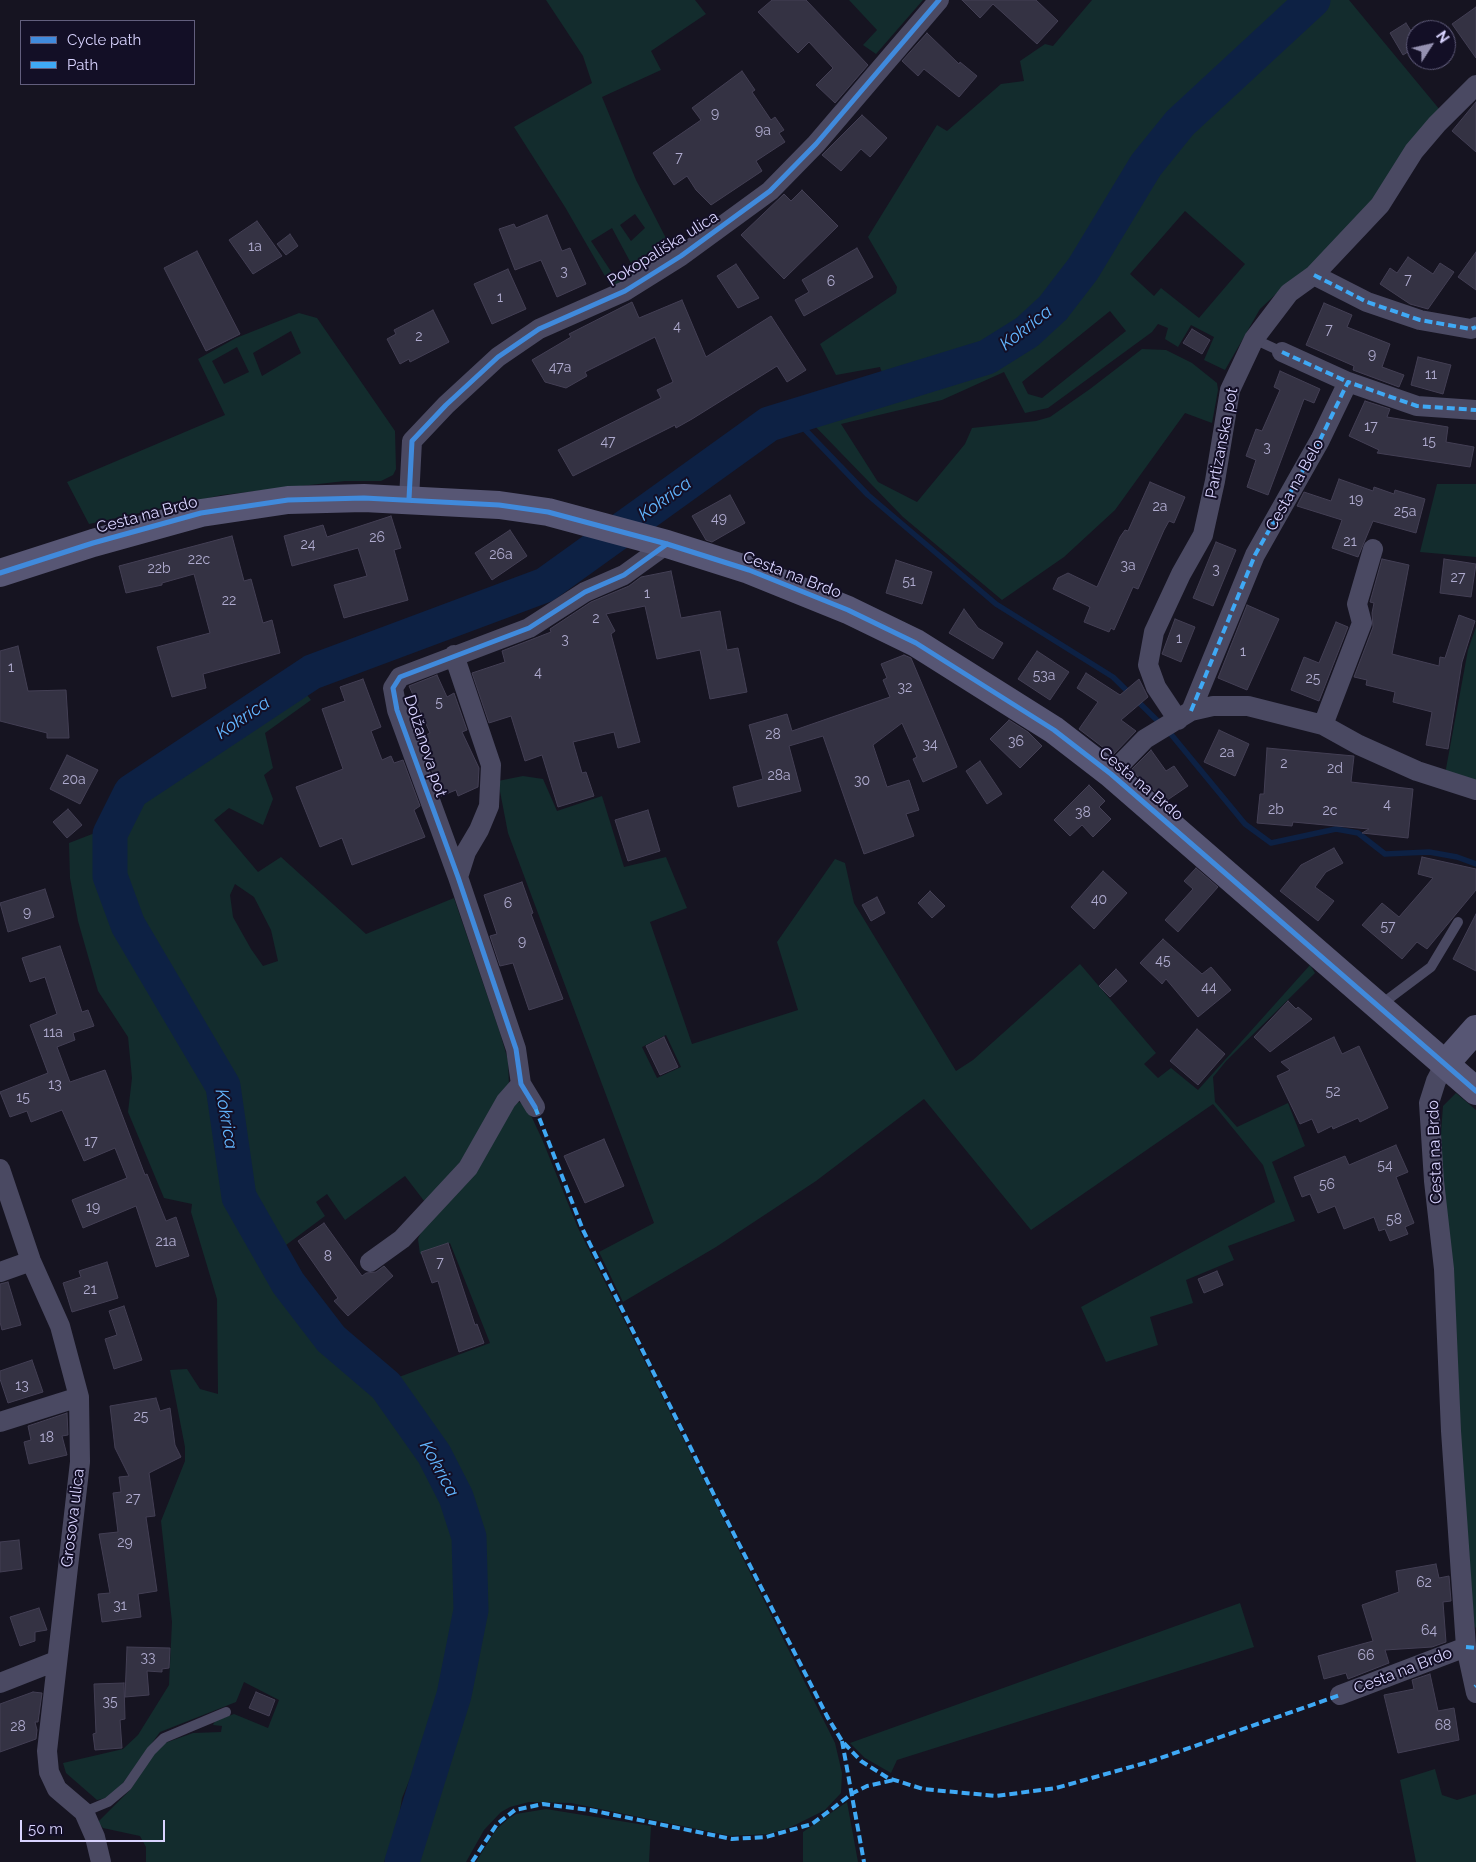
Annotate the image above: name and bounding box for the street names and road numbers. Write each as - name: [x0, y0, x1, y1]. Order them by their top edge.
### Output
- street label: Pokopališka ulica: [604, 207, 722, 291]
- street label: Partizanska pot: [1202, 386, 1242, 500]
- street label: Cesta na Belo: [1262, 436, 1328, 534]
- street label: Cesta na Brdo: [94, 492, 200, 538]
- street label: Cesta na Brdo: [740, 547, 844, 603]
- street label: Dolžanova pot: [399, 693, 451, 799]
- street label: Cesta na Brdo: [1095, 743, 1187, 825]
- street label: Cesta na Brdo: [1424, 1100, 1446, 1204]
- street label: Grosova ulica: [57, 1468, 89, 1568]
- street label: Cesta na Brdo: [1351, 1643, 1455, 1699]

